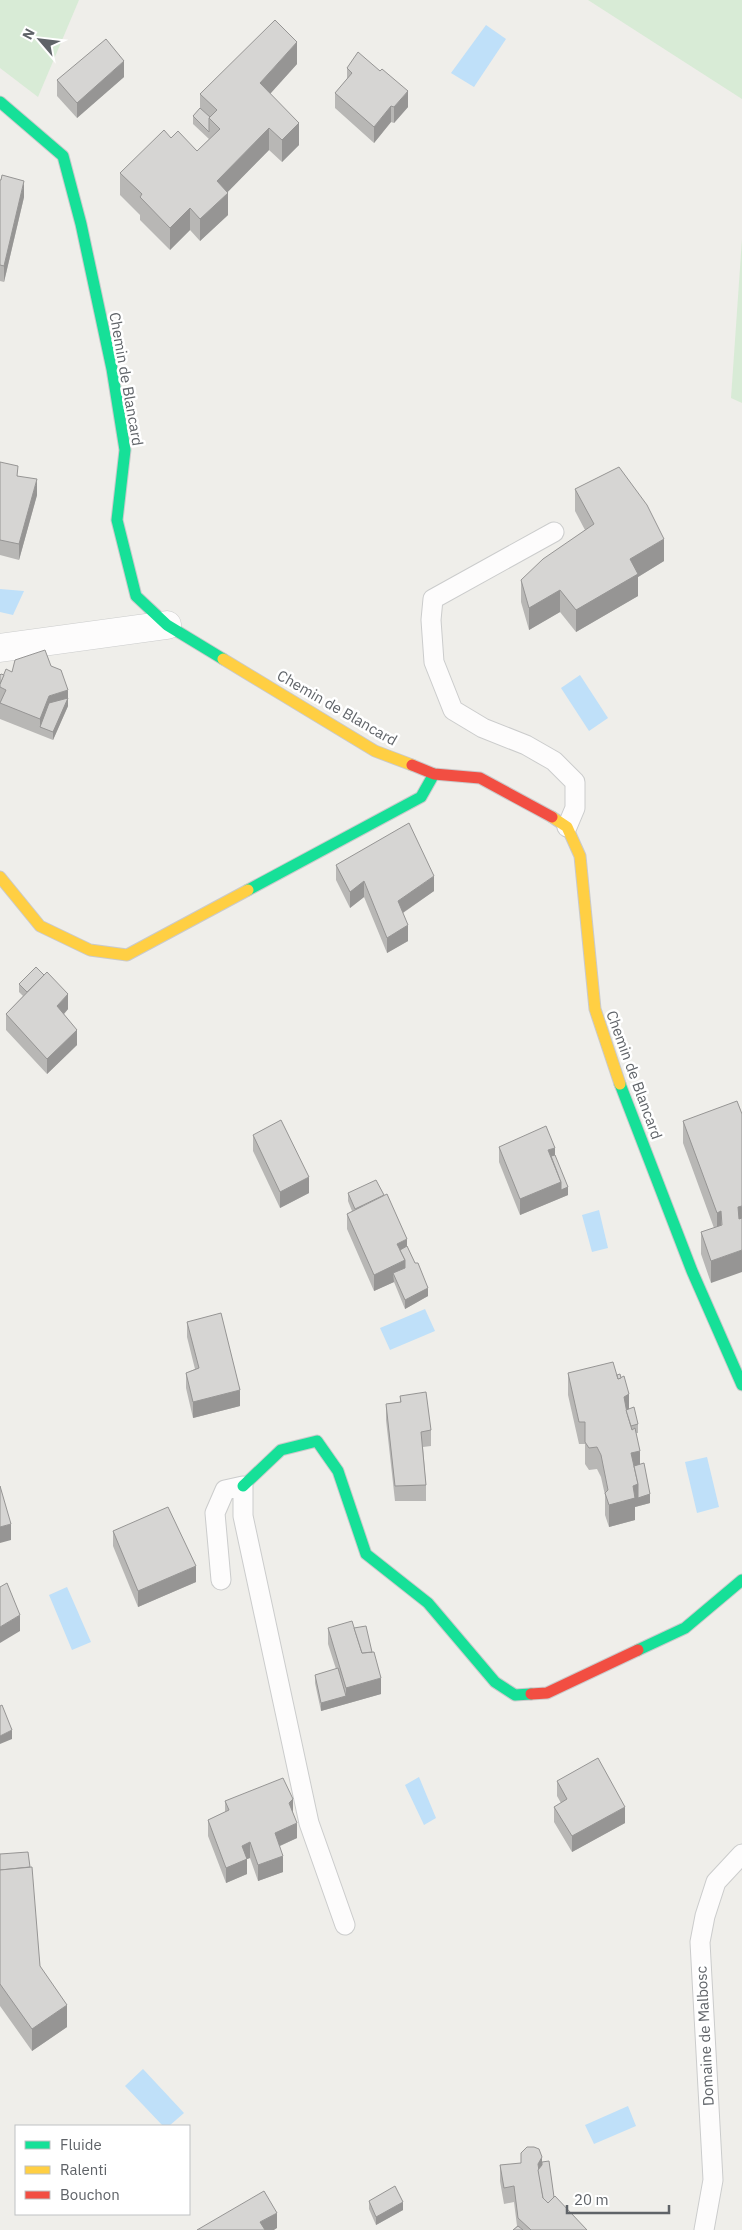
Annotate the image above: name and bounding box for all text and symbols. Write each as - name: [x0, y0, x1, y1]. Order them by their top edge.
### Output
- north arrow: [15, 15, 65, 65]
- text: N: [18, 25, 39, 43]
- street label: Chemin de Blancard: [105, 311, 148, 447]
- street label: Chemin de Blancard: [274, 665, 401, 750]
- street label: Chemin de Blancard: [602, 1008, 667, 1142]
- street label: Domaine de Malbosc: [691, 1965, 718, 2107]
- legend: [15, 2125, 190, 2215]
- text: Fluide: [60, 2135, 102, 2154]
- text: Ralenti: [60, 2160, 107, 2179]
- scale bar: [567, 2182, 670, 2214]
- text: Bouchon: [60, 2185, 120, 2204]
- text: 20 m: [574, 2190, 609, 2209]

